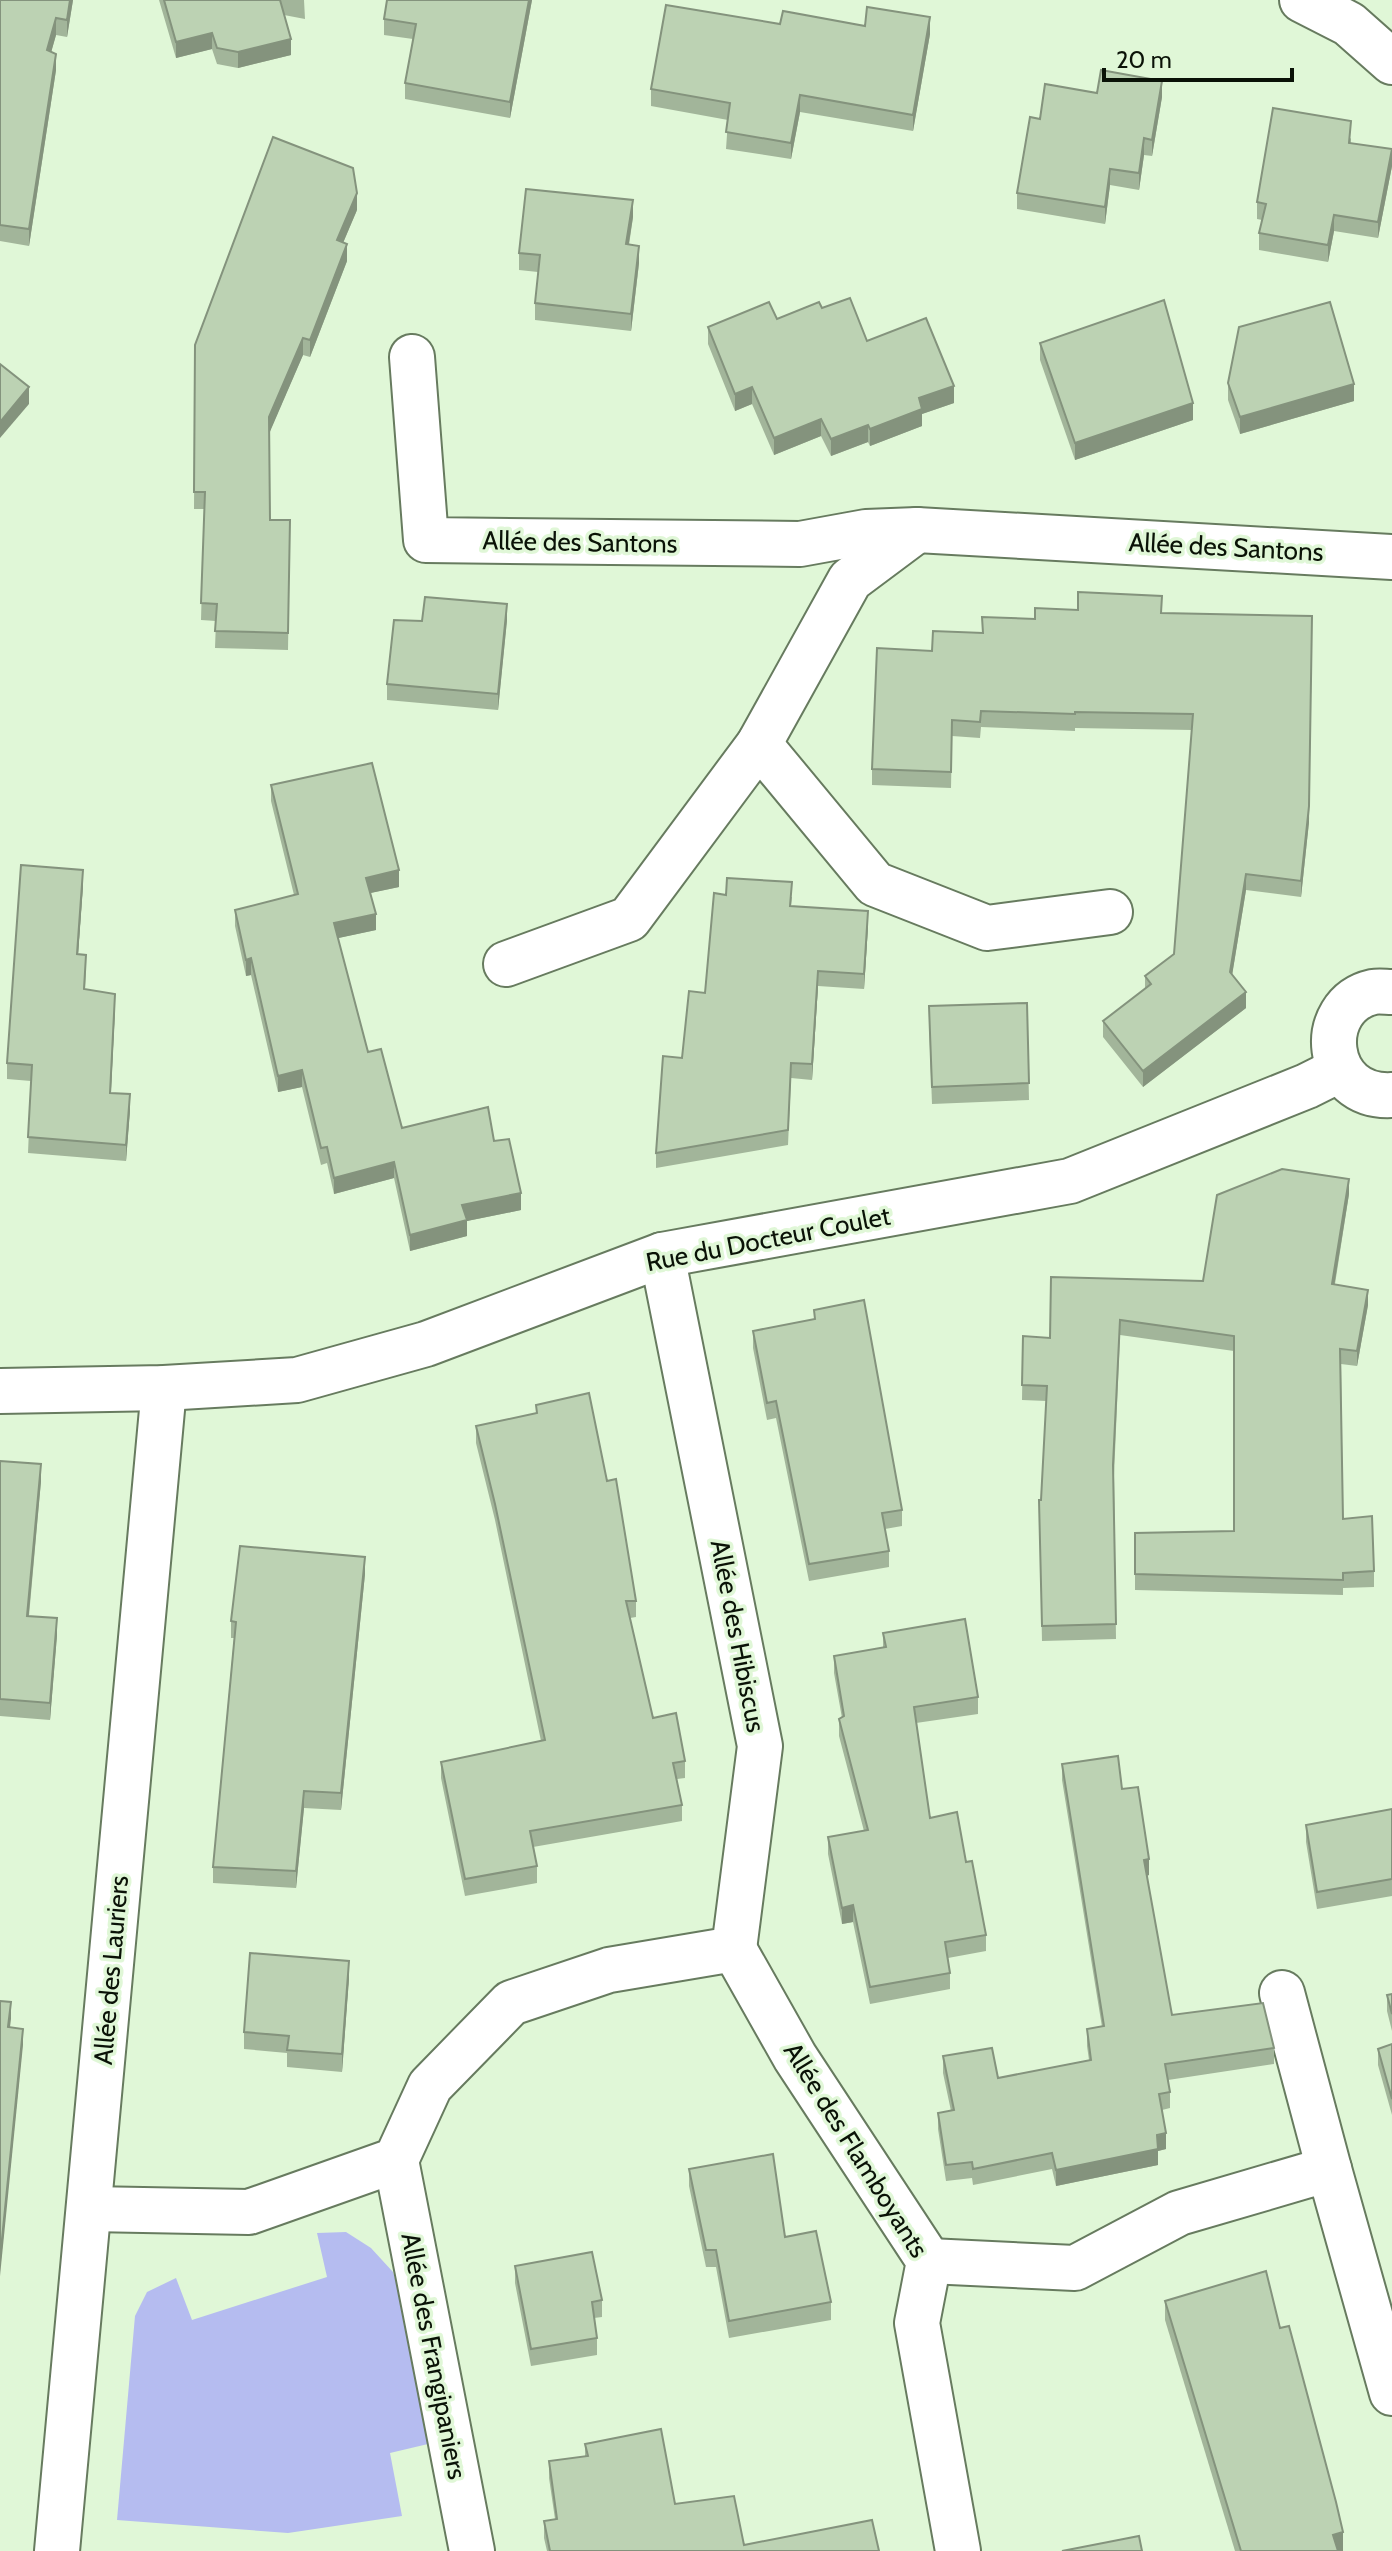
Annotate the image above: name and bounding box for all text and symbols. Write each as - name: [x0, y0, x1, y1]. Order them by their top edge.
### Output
- scale bar: [1104, 32, 1292, 82]
- text: 20 m: [1116, 45, 1172, 74]
- street label: Allée des Santons: [482, 524, 678, 560]
- street label: Allée des Santons: [1128, 526, 1324, 568]
- street label: Rue du Docteur Coulet: [643, 1200, 893, 1278]
- street label: Allée des Hibiscus: [704, 1537, 772, 1735]
- street label: Allée des Lauriers: [87, 1874, 135, 2066]
- street label: Allée des Flamboyants: [777, 2037, 935, 2264]
- street label: Allée des Frangipaniers: [394, 2230, 474, 2482]

